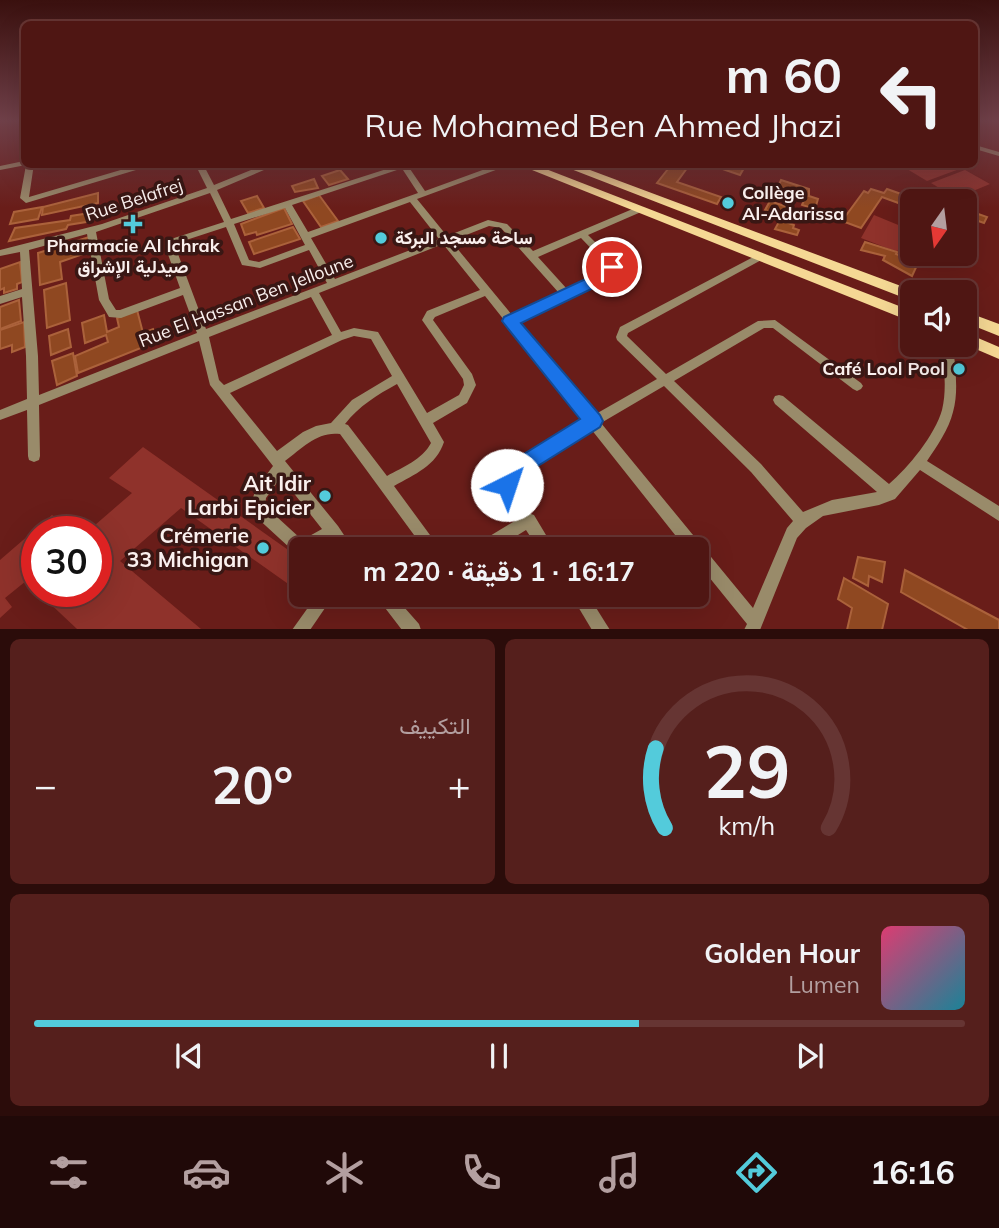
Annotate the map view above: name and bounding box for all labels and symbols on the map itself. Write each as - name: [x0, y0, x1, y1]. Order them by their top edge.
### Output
- street label: Rue Belafrej: [82, 173, 185, 226]
- place label: Collège Al-Adarissa: [742, 181, 844, 225]
- north arrow: [900, 189, 976, 266]
- marker: Collège Al-Adarissa: [720, 195, 736, 211]
- marker: Pharmacie Al Ichrak صيدلية الإشراق: [125, 216, 141, 232]
- place label: ساحة مسجد البركة: [395, 226, 533, 249]
- marker: ساحة مسجد البركة: [373, 230, 389, 246]
- place label: Pharmacie Al Ichrak صيدلية الإشراق: [46, 234, 221, 279]
- pin: [582, 237, 642, 297]
- street label: Rue El Hassan Ben Jelloune: [135, 249, 356, 352]
- place label: Café Lool Pool: [822, 357, 945, 380]
- marker: Café Lool Pool: [951, 361, 967, 377]
- position arrow: [470, 448, 544, 522]
- place label: Ait Idir Larbi Epicier: [187, 470, 312, 520]
- marker: Ait Idir Larbi Epicier: [317, 488, 333, 504]
- speed limit sign: 30: [21, 516, 112, 607]
- place label: Crémerie 33 Michigan: [127, 522, 249, 572]
- marker: Crémerie 33 Michigan: [255, 540, 271, 556]

